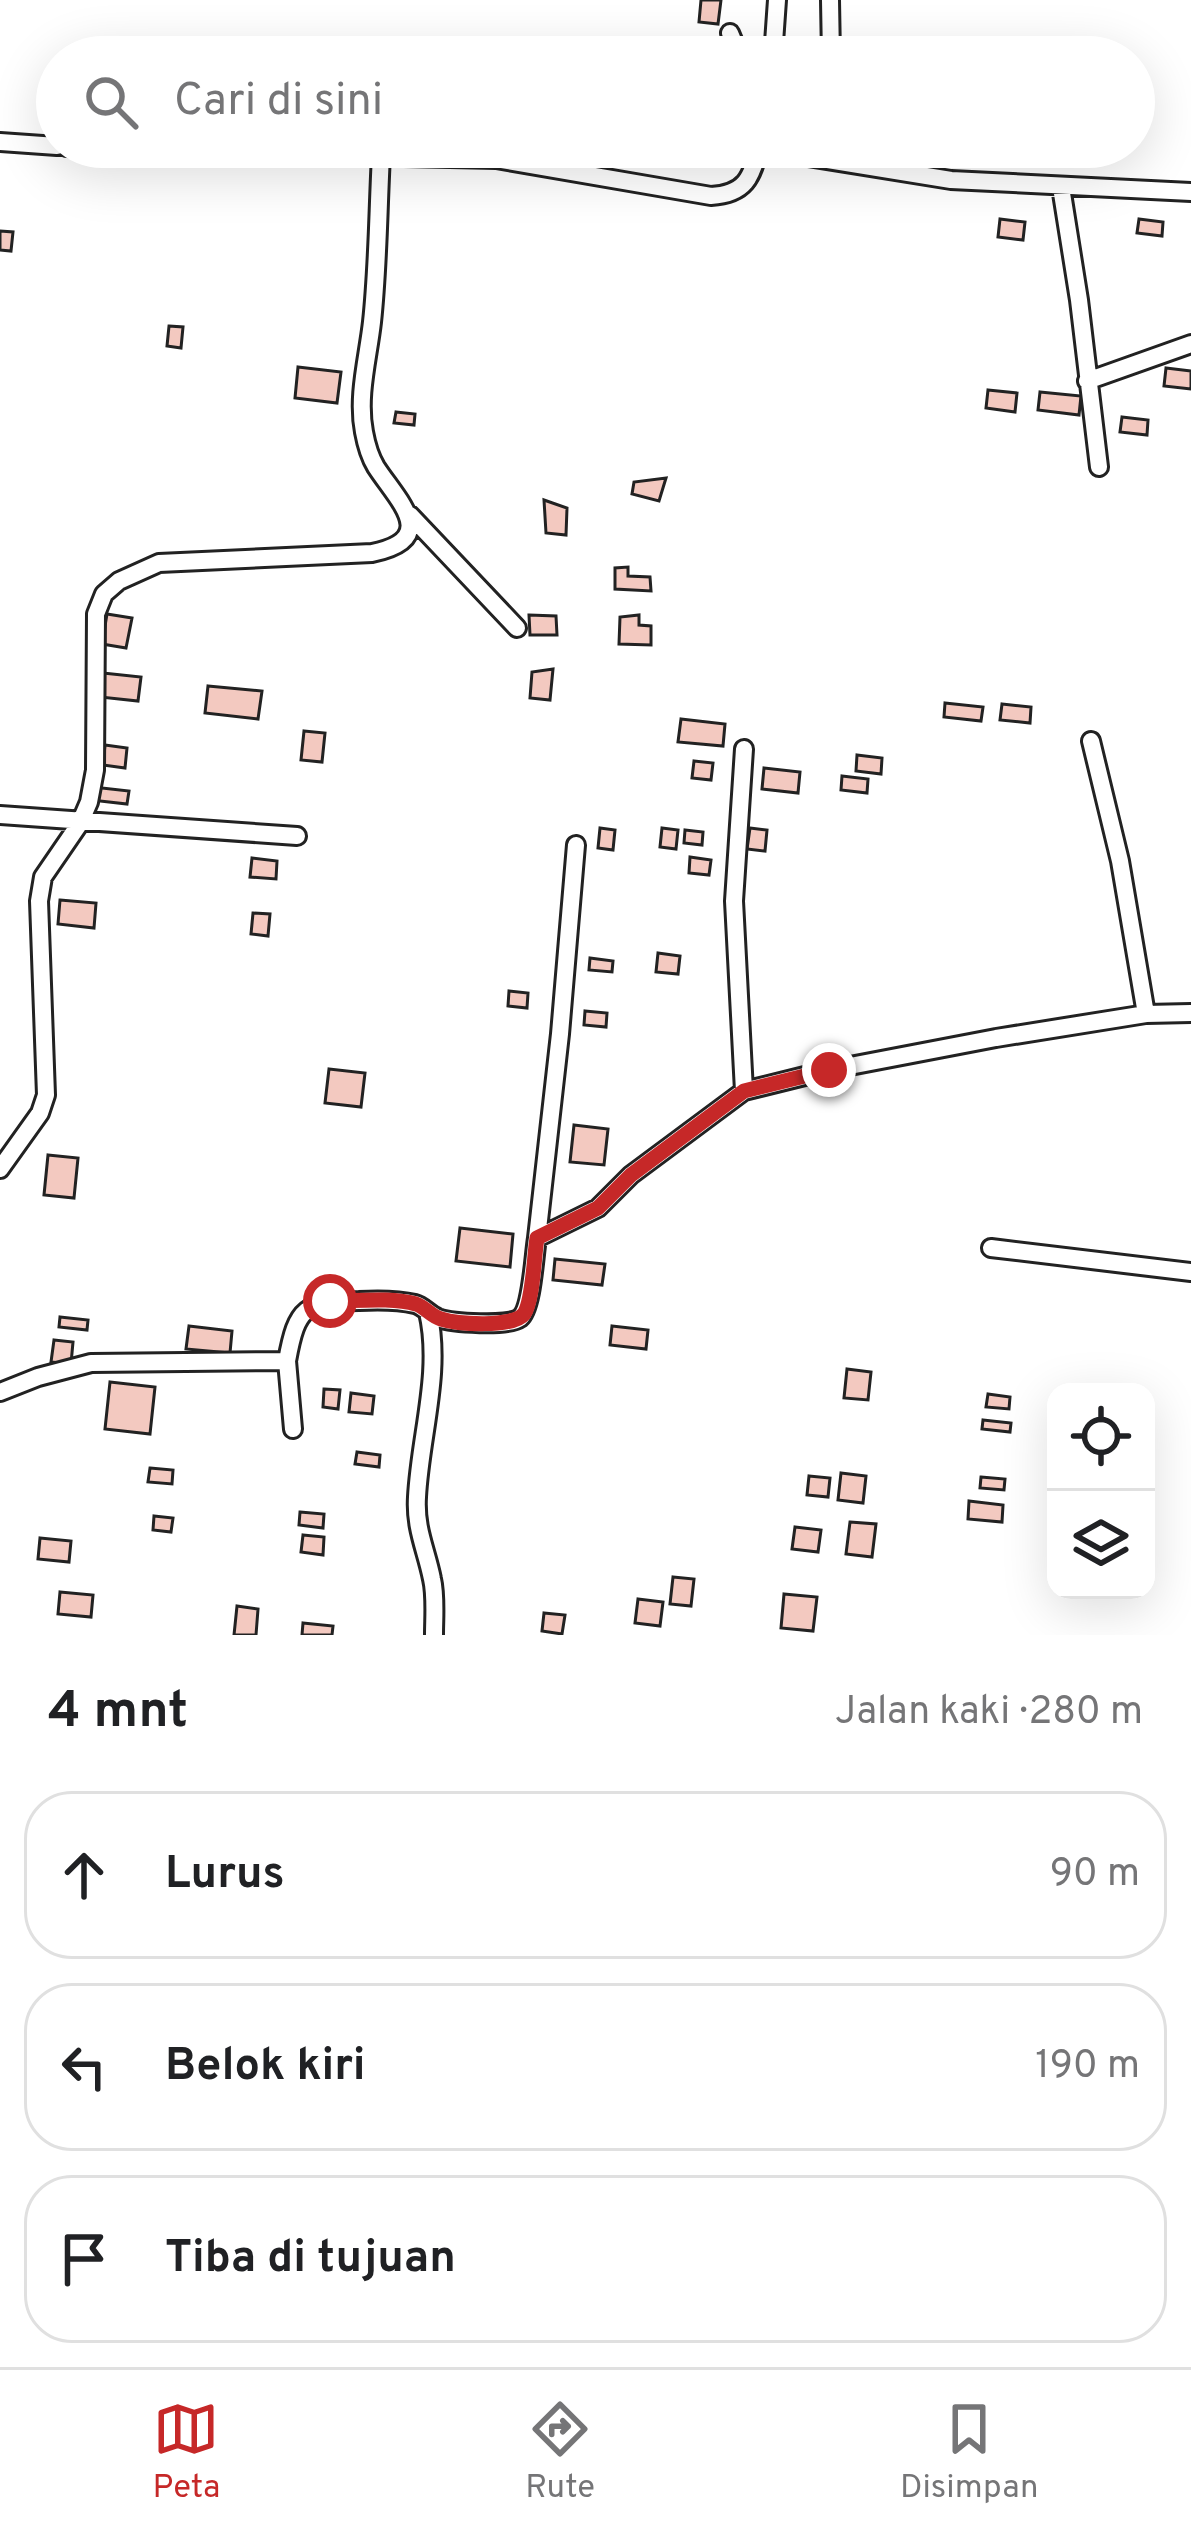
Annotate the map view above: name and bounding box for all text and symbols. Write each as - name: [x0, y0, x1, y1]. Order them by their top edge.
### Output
- search box: [36, 36, 1155, 168]
- icon: search: [78, 69, 144, 135]
- text: Cari di sini: [174, 74, 383, 131]
- route end: [802, 1043, 856, 1097]
- route start: [303, 1274, 357, 1328]
- map controls: [1047, 1383, 1155, 1599]
- button: locate: [1047, 1383, 1155, 1491]
- button: layers: [1047, 1491, 1155, 1599]
- text: 4 mnt: [48, 1681, 188, 1746]
- text: Jalan kaki · 280 m: [835, 1689, 1143, 1738]
- icon: ahead: [51, 1842, 117, 1908]
- text: Lurus: [165, 1847, 285, 1904]
- text: 90 m: [1050, 1851, 1140, 1900]
- icon: left: [51, 2034, 117, 2100]
- text: Belok kiri: [165, 2039, 366, 2096]
- text: 190 m: [1035, 2043, 1140, 2092]
- icon: arrive: [51, 2226, 117, 2292]
- text: Tiba di tujuan: [165, 2231, 456, 2288]
- tab: Peta: [152, 2396, 220, 2510]
- tab: Rute: [525, 2396, 595, 2510]
- tab: Disimpan: [900, 2396, 1039, 2510]

